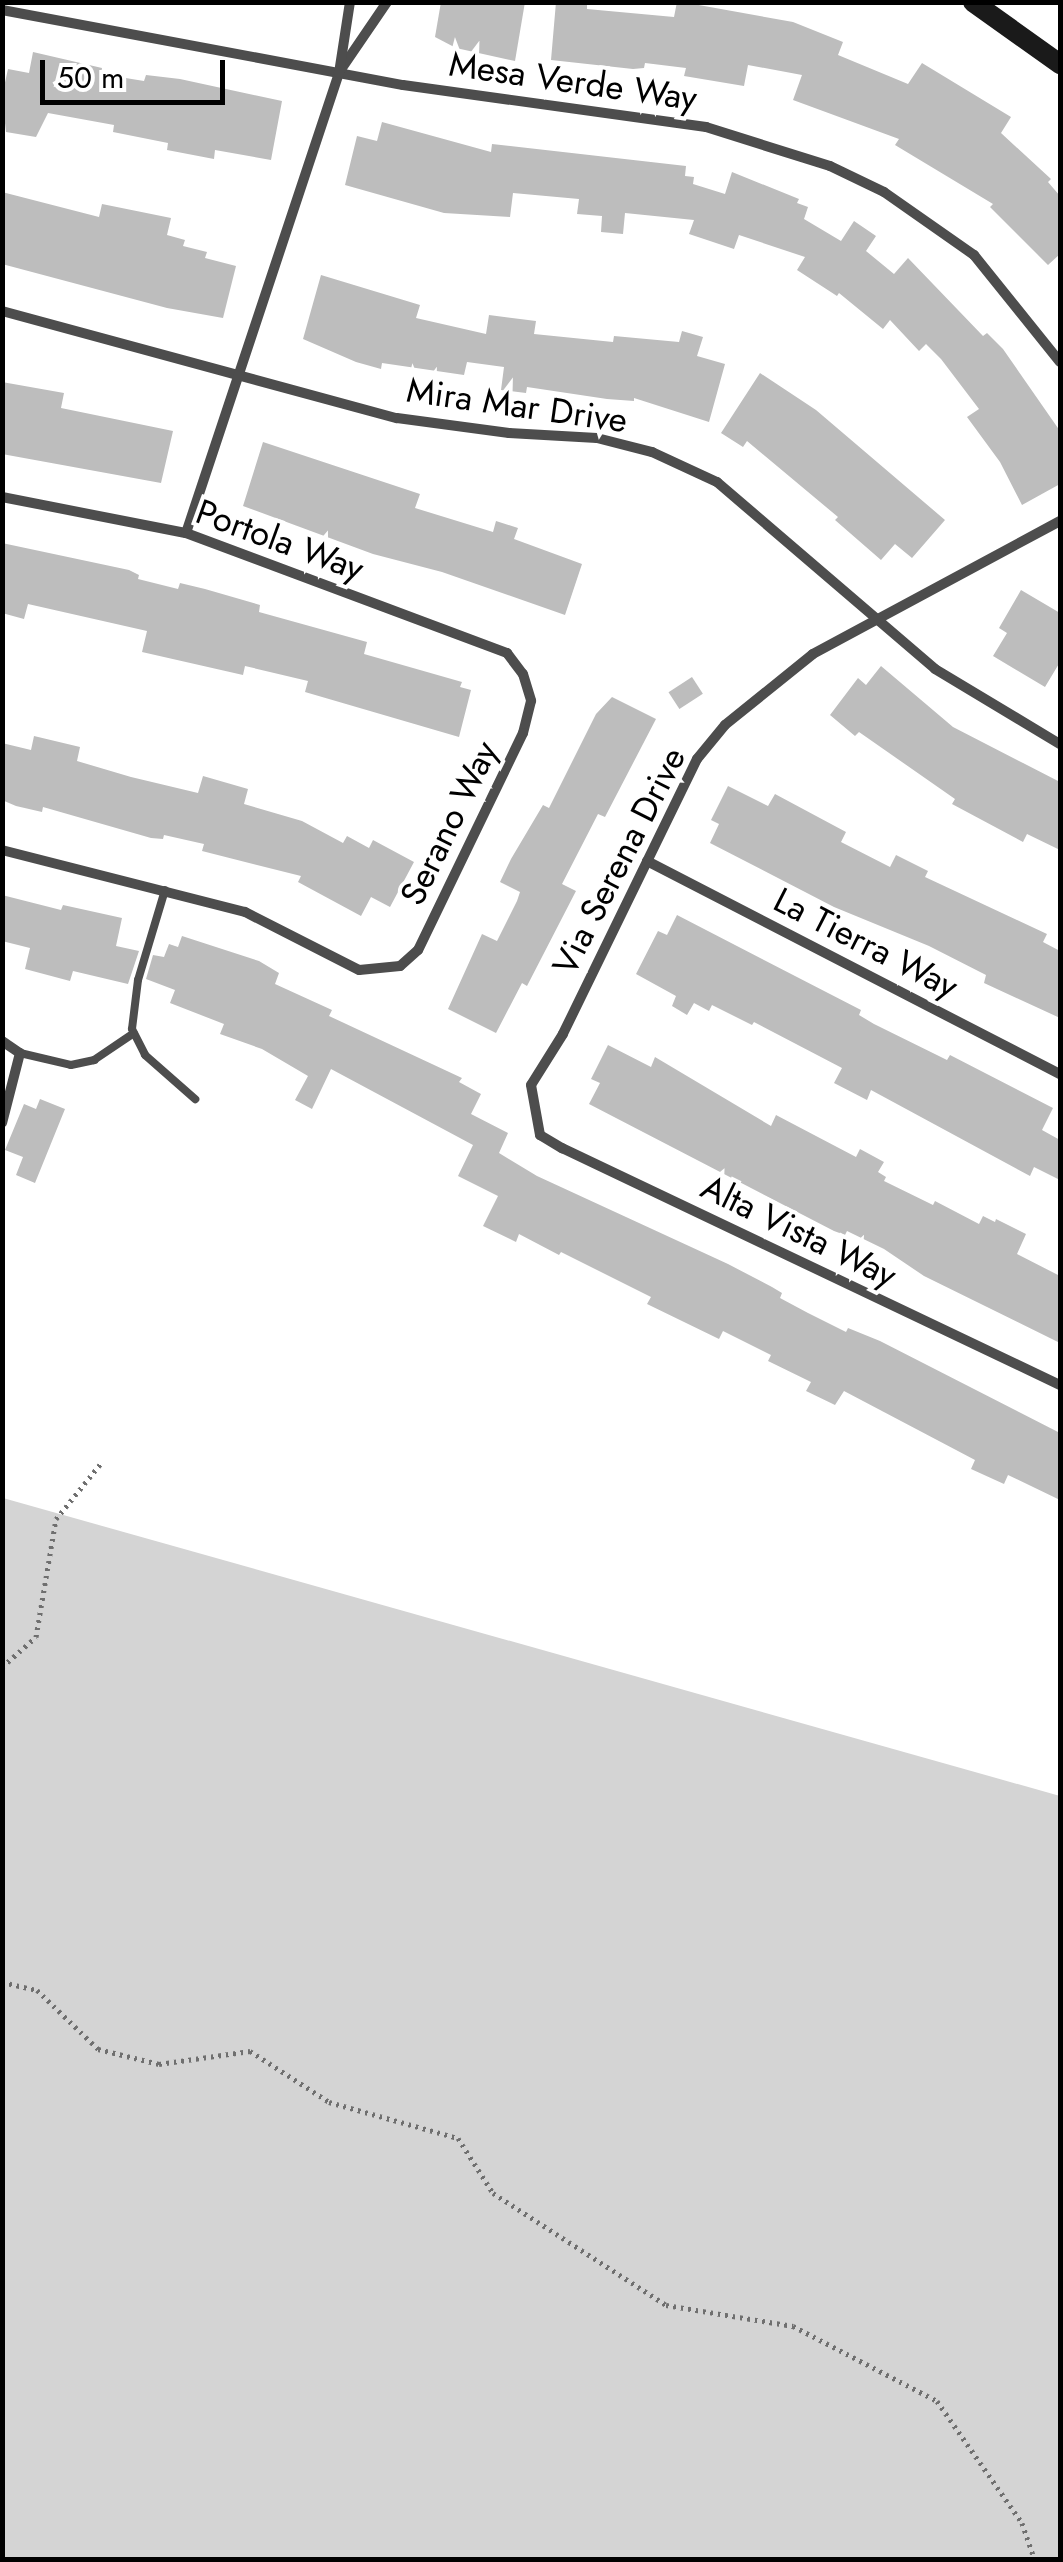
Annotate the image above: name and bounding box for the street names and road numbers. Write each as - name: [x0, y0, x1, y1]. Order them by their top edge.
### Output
- street label: Mesa Verde Way: [446, 43, 700, 119]
- street label: Mira Mar Drive: [404, 369, 630, 441]
- street label: Portola Way: [190, 490, 370, 590]
- street label: Serano Way: [391, 734, 507, 912]
- street label: Via Serena Drive: [544, 740, 694, 982]
- street label: La Tierra Way: [767, 879, 965, 1007]
- street label: Alta Vista Way: [694, 1166, 904, 1296]

